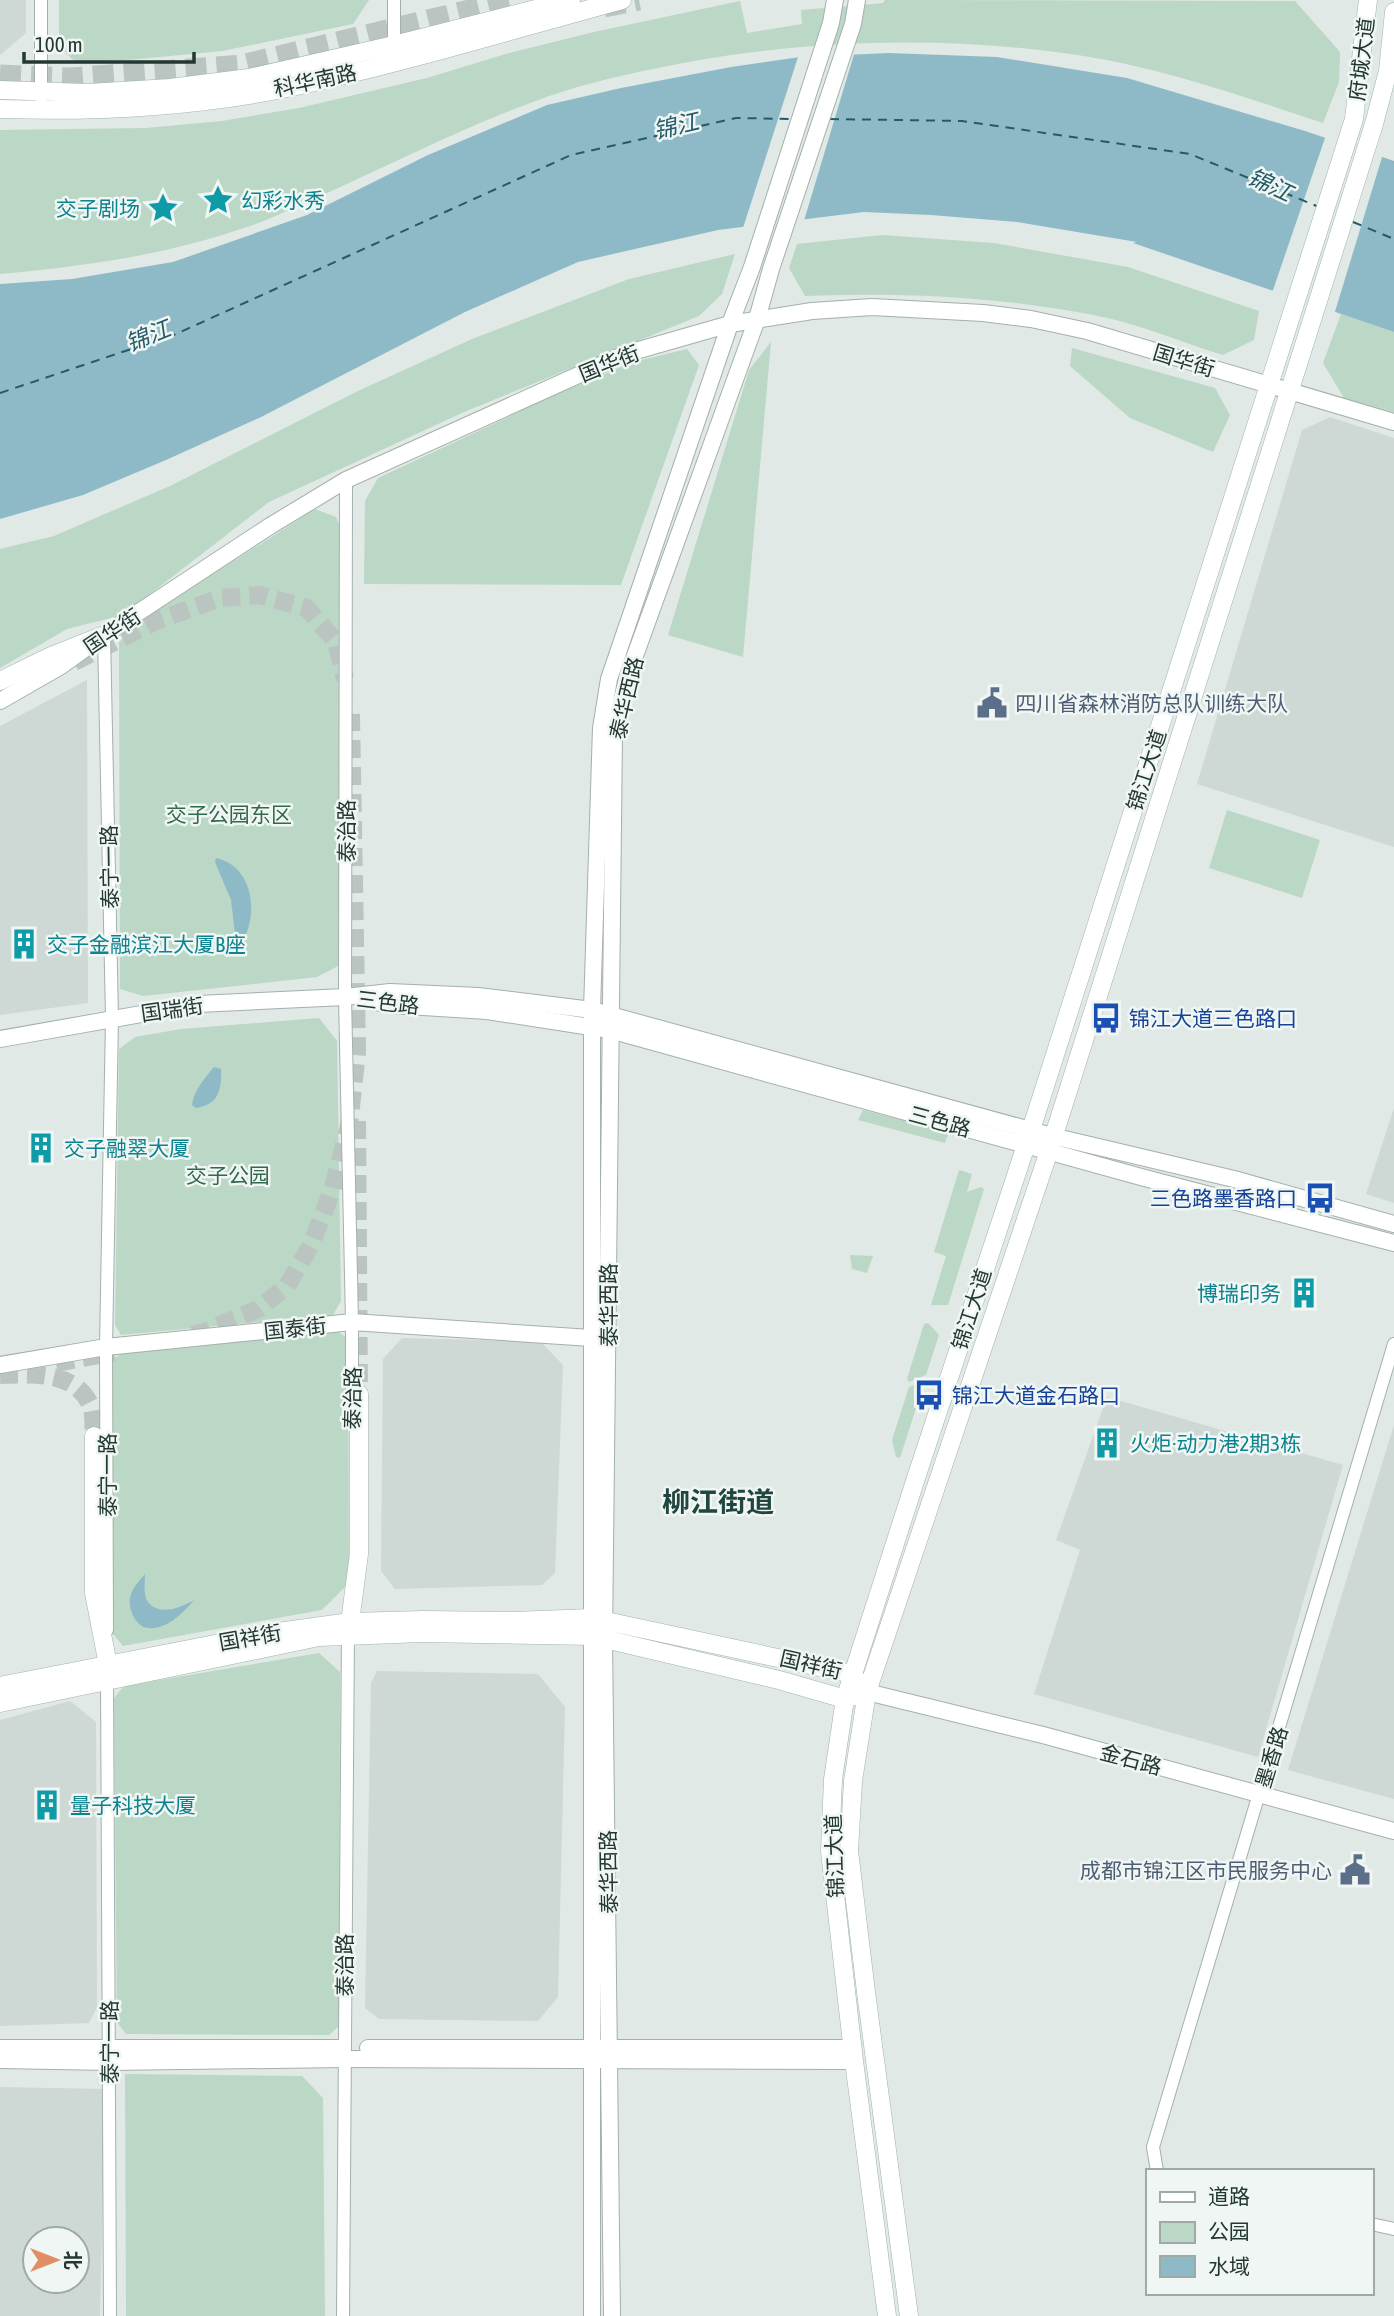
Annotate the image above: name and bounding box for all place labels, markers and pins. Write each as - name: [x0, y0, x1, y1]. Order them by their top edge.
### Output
- place icon: 幻彩水秀: [201, 183, 235, 217]
- place label: 幻彩水秀: [241, 188, 325, 212]
- place icon: 交子剧场: [146, 191, 180, 225]
- place label: 交子剧场: [56, 196, 140, 220]
- public building icon: 四川省森林消防总队训练大队: [975, 686, 1009, 720]
- place label: 四川省森林消防总队训练大队: [1015, 691, 1288, 715]
- building icon: 交子金融滨江大厦B座: [7, 927, 41, 961]
- place label: 交子金融滨江大厦B座: [47, 932, 246, 956]
- bus stop icon: 锦江大道三色路口: [1089, 1001, 1123, 1035]
- place label: 锦江大道三色路口: [1129, 1006, 1297, 1030]
- building icon: 交子融翠大厦: [24, 1131, 58, 1165]
- place label: 交子融翠大厦: [64, 1136, 190, 1160]
- bus stop icon: 三色路墨香路口: [1303, 1181, 1337, 1215]
- place label: 三色路墨香路口: [1150, 1186, 1297, 1210]
- building icon: 博瑞印务: [1287, 1276, 1321, 1310]
- place label: 博瑞印务: [1197, 1281, 1281, 1305]
- bus stop icon: 锦江大道金石路口: [912, 1378, 946, 1412]
- place label: 锦江大道金石路口: [952, 1383, 1120, 1407]
- building icon: 火炬·动力港2期3栋: [1090, 1426, 1124, 1460]
- place label: 火炬·动力港2期3栋: [1130, 1431, 1301, 1455]
- building icon: 量子科技大厦: [30, 1788, 64, 1822]
- place label: 量子科技大厦: [70, 1793, 196, 1817]
- public building icon: 成都市锦江区市民服务中心: [1338, 1853, 1372, 1887]
- place label: 成都市锦江区市民服务中心: [1080, 1858, 1332, 1882]

